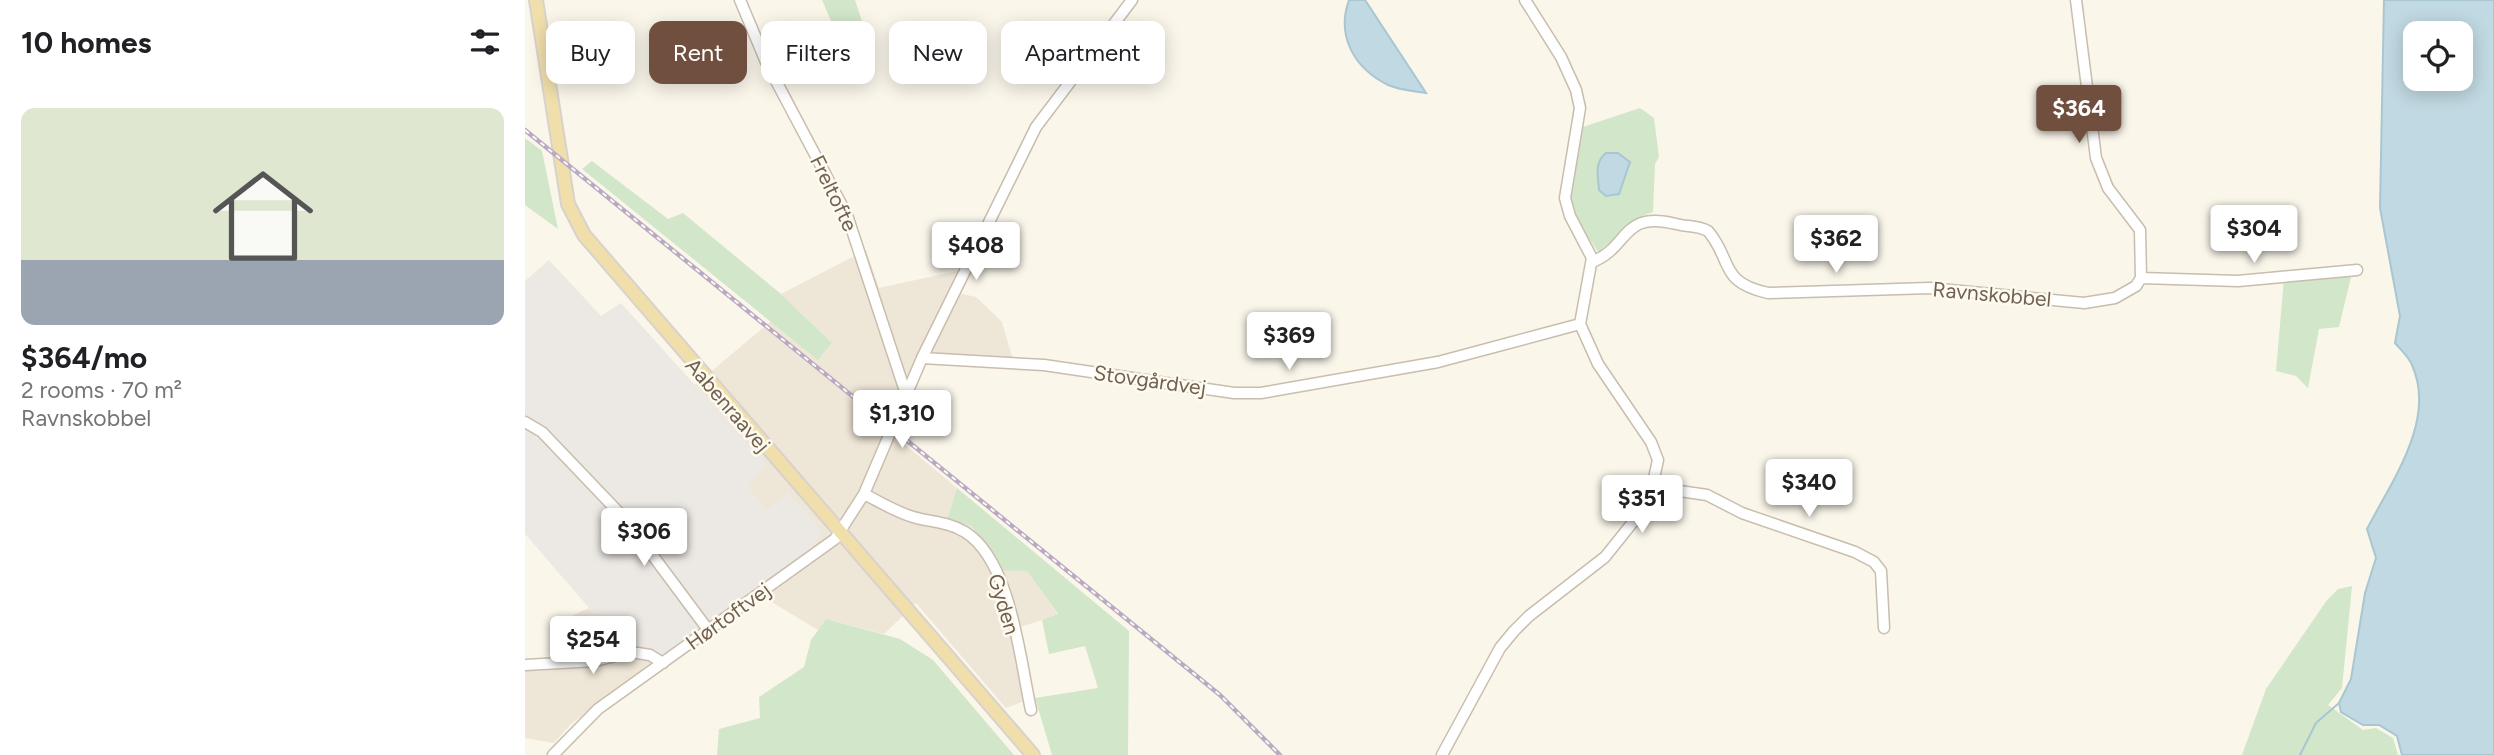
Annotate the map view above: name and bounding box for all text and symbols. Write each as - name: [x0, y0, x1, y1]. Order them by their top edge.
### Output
- chip: Buy: [546, 21, 635, 84]
- chip: Rent: [649, 21, 747, 84]
- chip: Filters: [761, 21, 875, 84]
- chip: New: [889, 21, 987, 84]
- chip: Apartment: [1001, 21, 1165, 84]
- map controls: [2403, 21, 2473, 91]
- button: locate: [2403, 21, 2473, 91]
- icon: filters: [466, 23, 504, 61]
- text: 10 homes: [21, 24, 152, 61]
- pin: $364: [2038, 86, 2120, 145]
- text: $364: [2052, 94, 2106, 122]
- street label: Freltofte: [805, 151, 863, 235]
- icon: home: [200, 153, 326, 279]
- pin: $304: [2213, 205, 2295, 265]
- text: $304: [2227, 214, 2282, 242]
- pin: $362: [1795, 216, 1877, 275]
- pin: $408: [935, 222, 1017, 282]
- text: $362: [1810, 224, 1862, 252]
- text: $408: [948, 231, 1004, 259]
- street label: Ravnskobbel: [1932, 276, 2052, 312]
- pin: $369: [1248, 312, 1330, 372]
- text: $369: [1263, 321, 1315, 349]
- text: $364/mo: [21, 339, 147, 376]
- street label: Aabenraavej: [680, 353, 776, 457]
- street label: Stovgårdvej: [1092, 360, 1208, 400]
- text: 2 rooms · 70 m²: [21, 376, 182, 404]
- pin: $1,310: [845, 391, 959, 450]
- text: $1,310: [869, 399, 935, 427]
- text: Ravnskobbel: [21, 404, 151, 432]
- pin: $340: [1768, 460, 1850, 519]
- text: $340: [1782, 468, 1837, 496]
- pin: $351: [1601, 476, 1683, 535]
- text: $351: [1618, 484, 1666, 512]
- pin: $306: [603, 508, 685, 568]
- text: $306: [617, 517, 671, 545]
- street label: Gyden: [983, 571, 1025, 637]
- street label: Hørtoftvej: [681, 577, 775, 655]
- pin: $254: [552, 616, 634, 676]
- text: $254: [566, 625, 620, 653]

